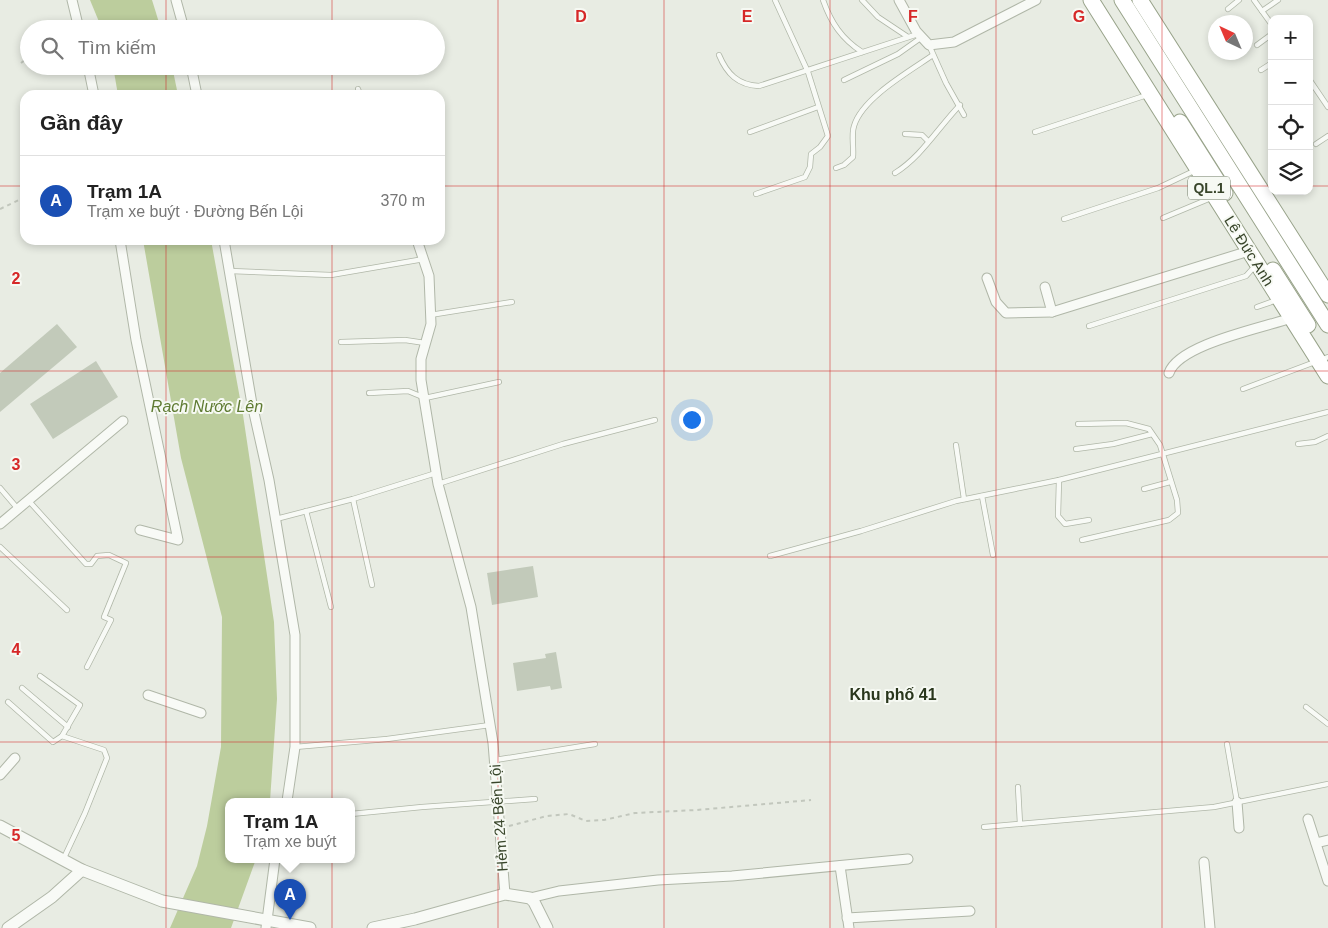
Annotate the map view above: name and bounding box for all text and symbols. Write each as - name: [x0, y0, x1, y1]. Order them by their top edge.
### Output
- text: D: [575, 8, 587, 25]
- text: E: [742, 8, 753, 25]
- text: F: [908, 8, 918, 25]
- text: G: [1073, 8, 1085, 25]
- north arrow: [1208, 15, 1253, 60]
- map controls: [1268, 15, 1313, 195]
- button: +: [1268, 15, 1313, 60]
- search box: [20, 20, 445, 75]
- icon: search: [38, 34, 66, 62]
- text: Tìm kiếm: [78, 37, 156, 58]
- button: −: [1268, 60, 1313, 105]
- button: locate: [1268, 105, 1313, 150]
- text: Gần đây: [40, 111, 123, 134]
- button: layers: [1268, 150, 1313, 195]
- road number: QL.1: [1188, 177, 1230, 200]
- text: Trạm 1A: [87, 181, 162, 202]
- text: A: [50, 192, 62, 209]
- text: 370 m: [381, 192, 425, 209]
- text: Trạm xe buýt · Đường Bến Lội: [87, 203, 303, 220]
- street label: Lê Đức Anh: [1221, 213, 1278, 289]
- text: 2: [12, 270, 21, 287]
- water label: Rạch Nước Lên: [151, 398, 263, 415]
- your location: [679, 407, 705, 433]
- text: 3: [12, 456, 21, 473]
- text: 4: [12, 641, 21, 658]
- district label: Khu phố 41: [849, 686, 937, 703]
- street label: Hẻm 24 Bến Lội: [486, 764, 511, 872]
- popup: [225, 798, 355, 863]
- text: Trạm 1A: [244, 811, 319, 832]
- text: 5: [12, 827, 21, 844]
- text: Trạm xe buýt: [244, 833, 336, 850]
- pin: A: [274, 879, 306, 920]

